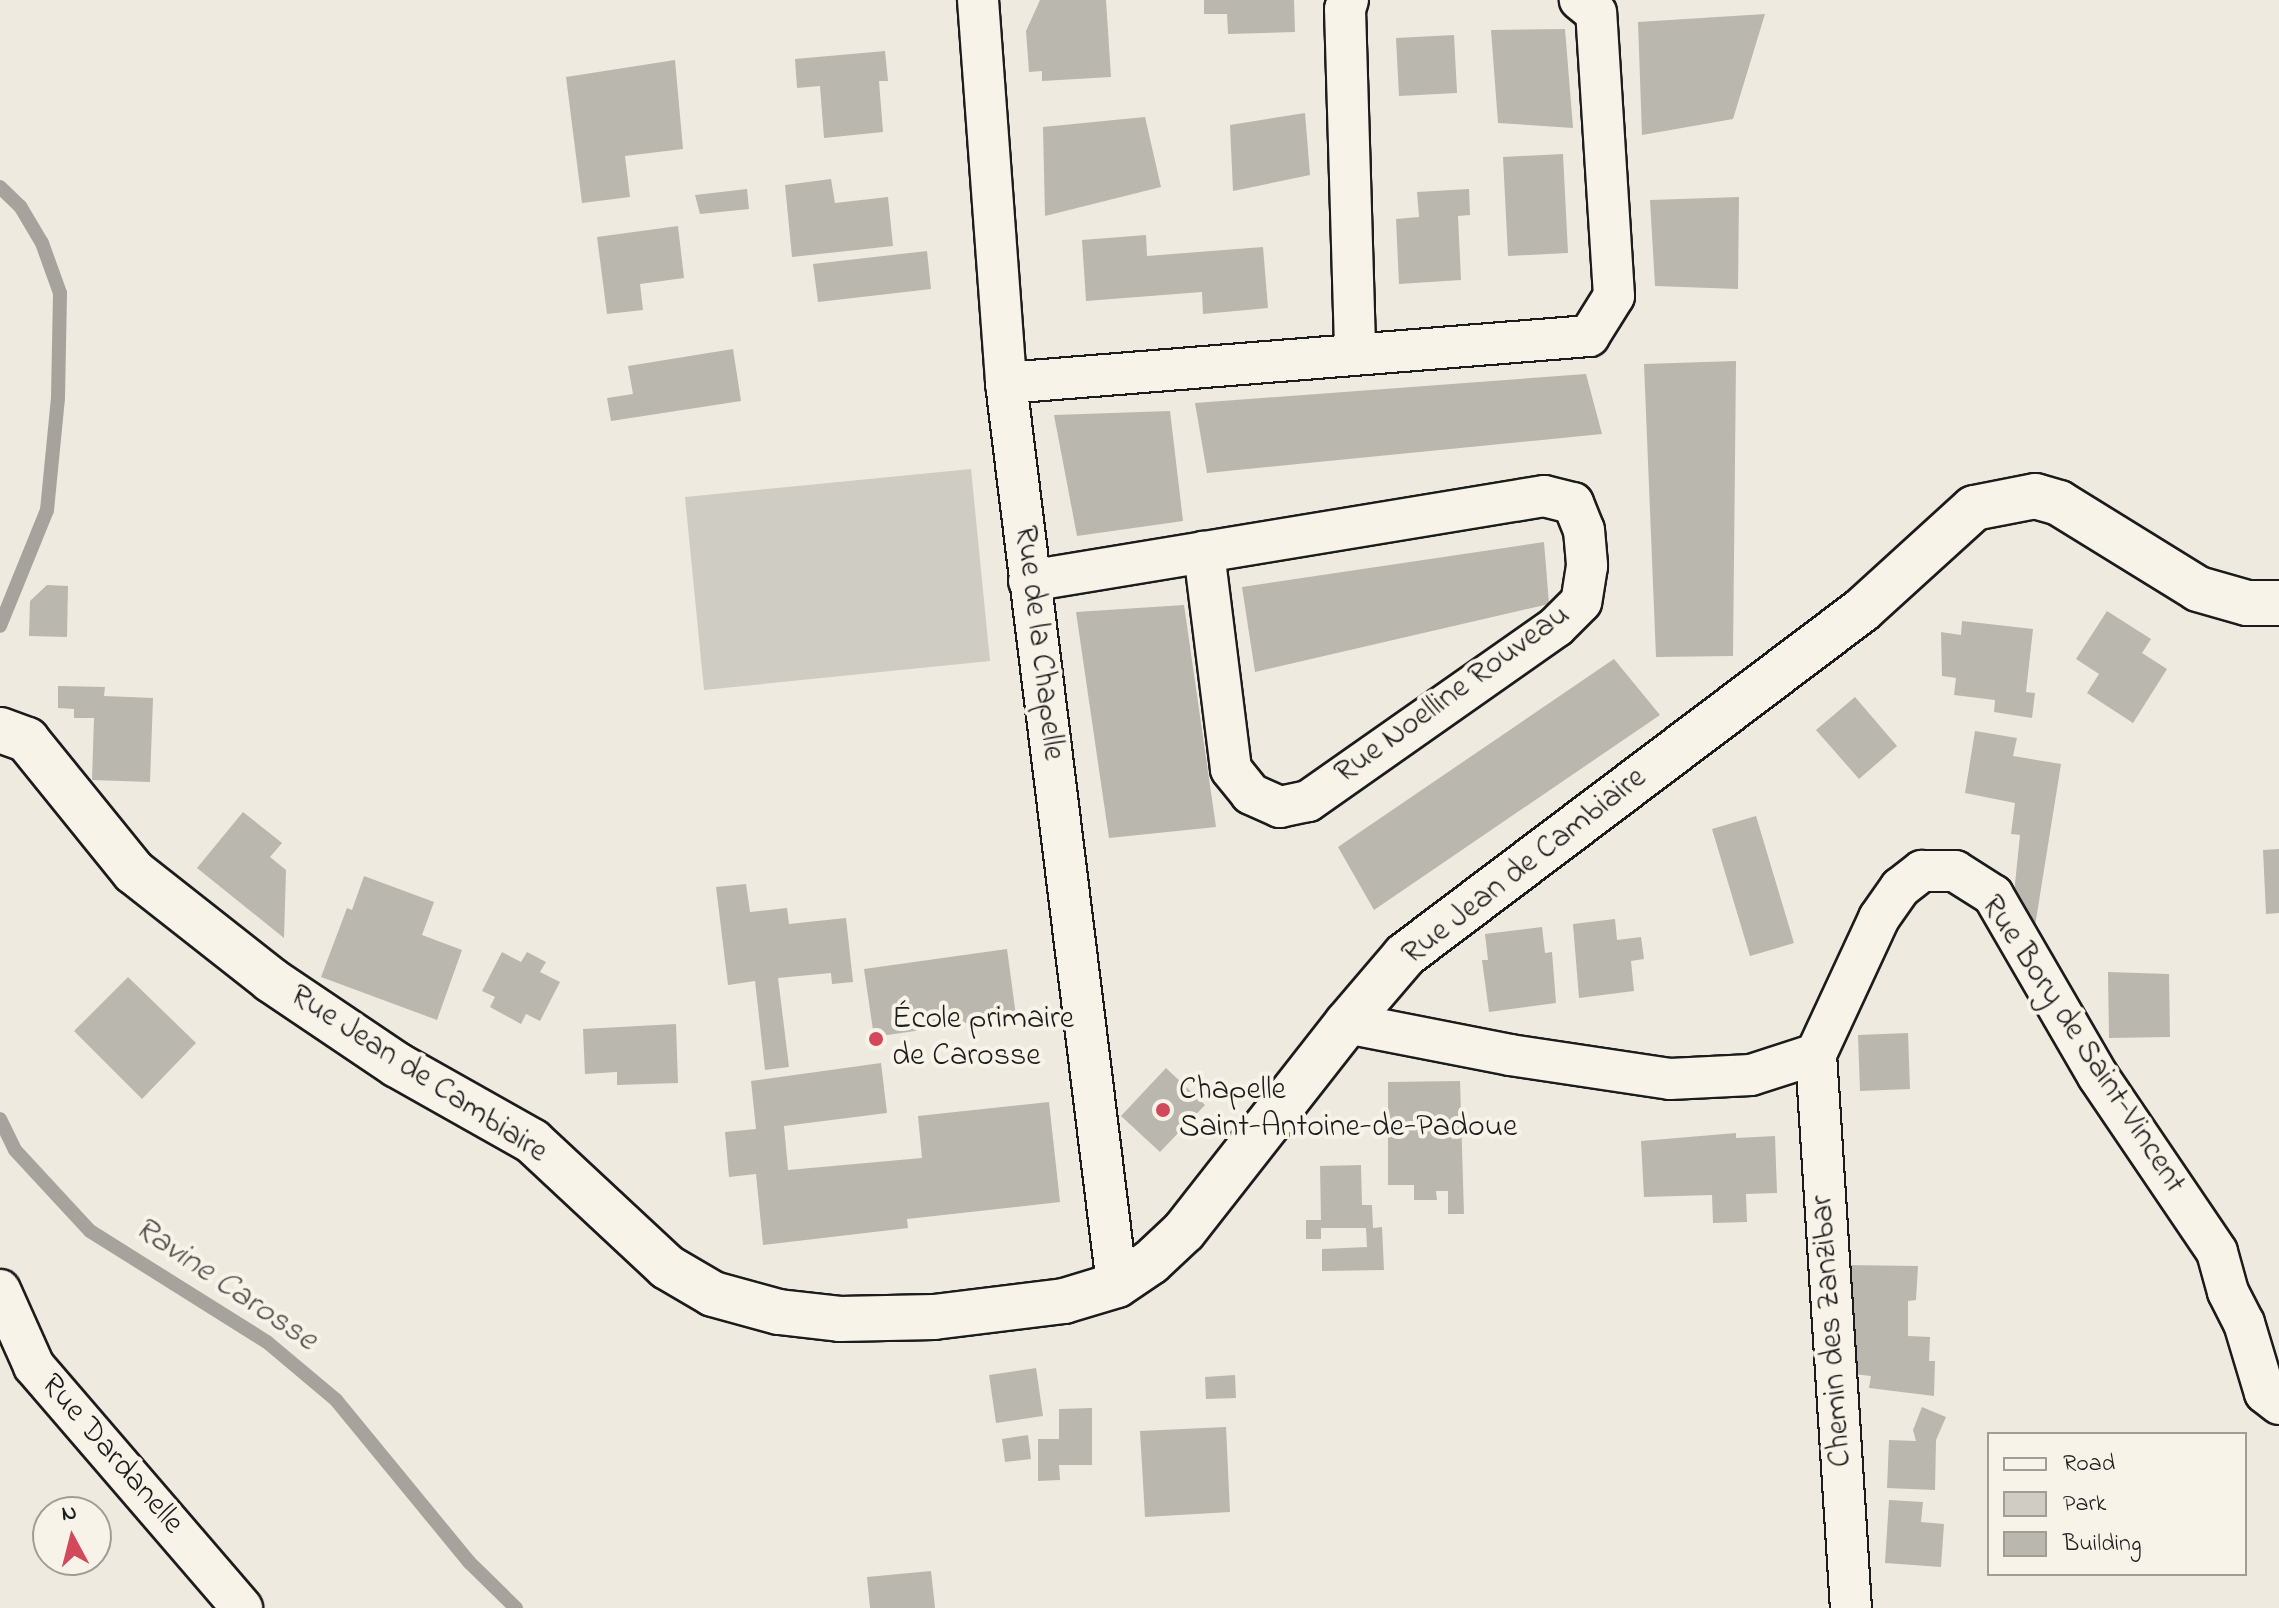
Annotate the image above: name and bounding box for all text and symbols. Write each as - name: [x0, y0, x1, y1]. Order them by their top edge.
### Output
- street label: Rue de la Chapelle: [1005, 523, 1071, 763]
- street label: Rue Noelline Rouveau: [1328, 597, 1578, 793]
- street label: Rue Jean de Cambiaire: [1395, 760, 1655, 974]
- street label: Rue Bory de Saint-Vincent: [1971, 889, 2193, 1201]
- street label: Rue Jean de Cambiaire: [282, 977, 554, 1173]
- place label: École primaire de Carosse: [892, 1002, 1074, 1077]
- marker: École primaire de Carosse: [867, 1030, 885, 1048]
- place label: Chapelle Saint-Antoine-de-Padoue: [1179, 1073, 1517, 1148]
- marker: Chapelle Saint-Antoine-de-Padoue: [1154, 1101, 1172, 1119]
- street label: Chemin des Zanzibar: [1804, 1194, 1862, 1468]
- water label: Ravine Carosse: [126, 1209, 324, 1361]
- street label: Rue Dardanelle: [31, 1367, 191, 1543]
- legend: [1987, 1432, 2247, 1576]
- text: Road: [2063, 1447, 2115, 1482]
- text: Park: [2063, 1487, 2106, 1522]
- north arrow: [32, 1496, 112, 1576]
- text: N: [60, 1497, 79, 1531]
- text: Building: [2063, 1527, 2142, 1562]

